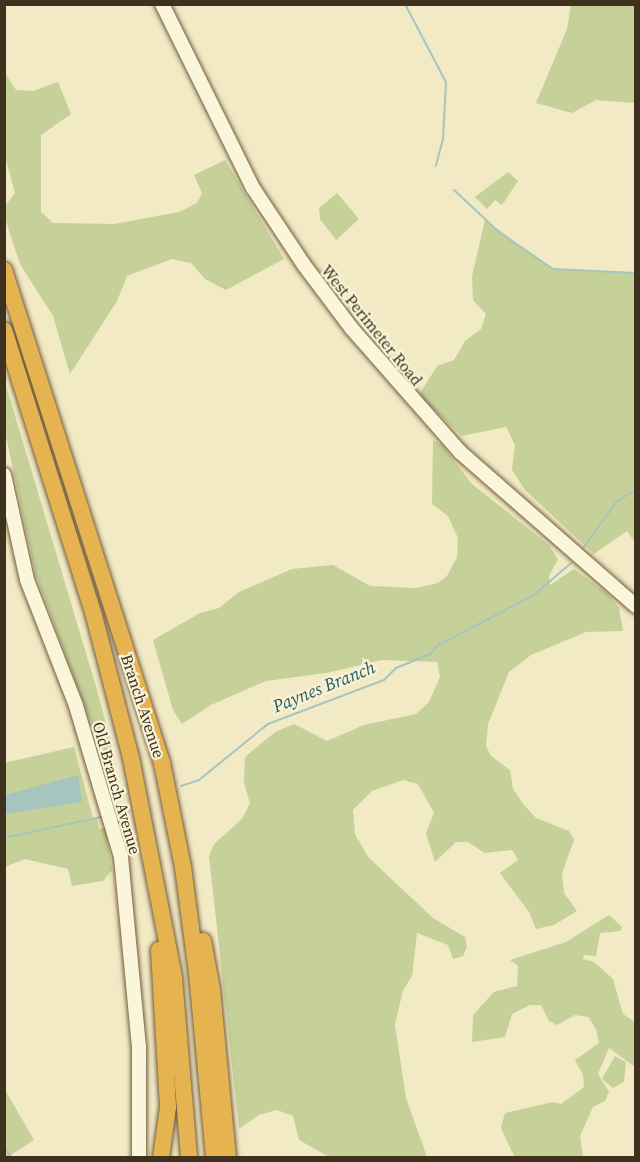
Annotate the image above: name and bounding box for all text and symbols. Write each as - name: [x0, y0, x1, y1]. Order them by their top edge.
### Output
- street label: West Perimeter Road: [317, 261, 427, 389]
- street label: Branch Avenue: [117, 652, 169, 760]
- water label: Paynes Branch: [269, 657, 379, 717]
- street label: Old Branch Avenue: [89, 720, 145, 856]

